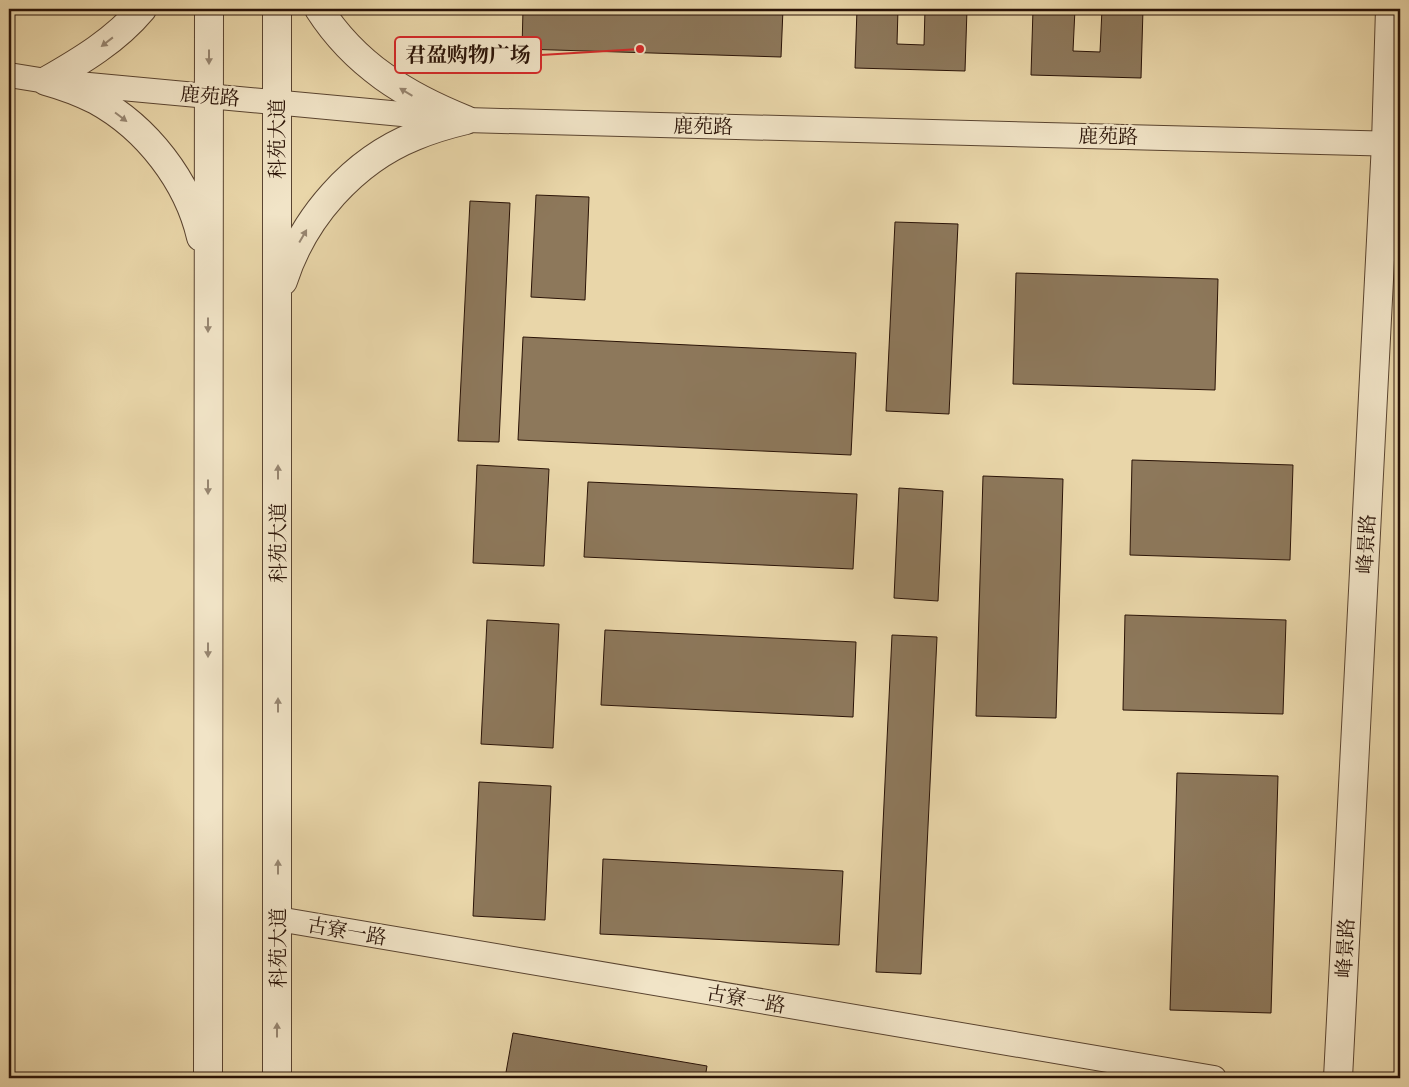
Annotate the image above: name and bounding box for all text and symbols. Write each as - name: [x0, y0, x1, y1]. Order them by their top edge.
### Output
- one-way arrow: [101, 37, 114, 48]
- callout: 君盈购物广场: [395, 37, 541, 73]
- text: 君盈购物广场: [405, 42, 531, 68]
- one-way arrow: [205, 50, 213, 66]
- street label: 鹿苑路: [179, 81, 241, 111]
- one-way arrow: [400, 88, 413, 97]
- street label: 科苑大道: [265, 99, 289, 179]
- one-way arrow: [114, 112, 128, 122]
- street label: 鹿苑路: [673, 113, 733, 139]
- street label: 鹿苑路: [1078, 123, 1138, 149]
- one-way arrow: [299, 230, 308, 243]
- one-way arrow: [204, 317, 212, 333]
- one-way arrow: [274, 464, 282, 480]
- one-way arrow: [204, 480, 212, 496]
- street label: 科苑大道: [266, 503, 290, 583]
- street label: 峰景路: [1352, 513, 1380, 575]
- one-way arrow: [204, 642, 212, 658]
- one-way arrow: [274, 696, 282, 712]
- one-way arrow: [274, 859, 282, 875]
- street label: 科苑大道: [266, 908, 290, 988]
- street label: 古寮一路: [306, 912, 388, 950]
- street label: 峰景路: [1331, 917, 1359, 979]
- street label: 古寮一路: [705, 980, 787, 1018]
- one-way arrow: [274, 1021, 282, 1037]

